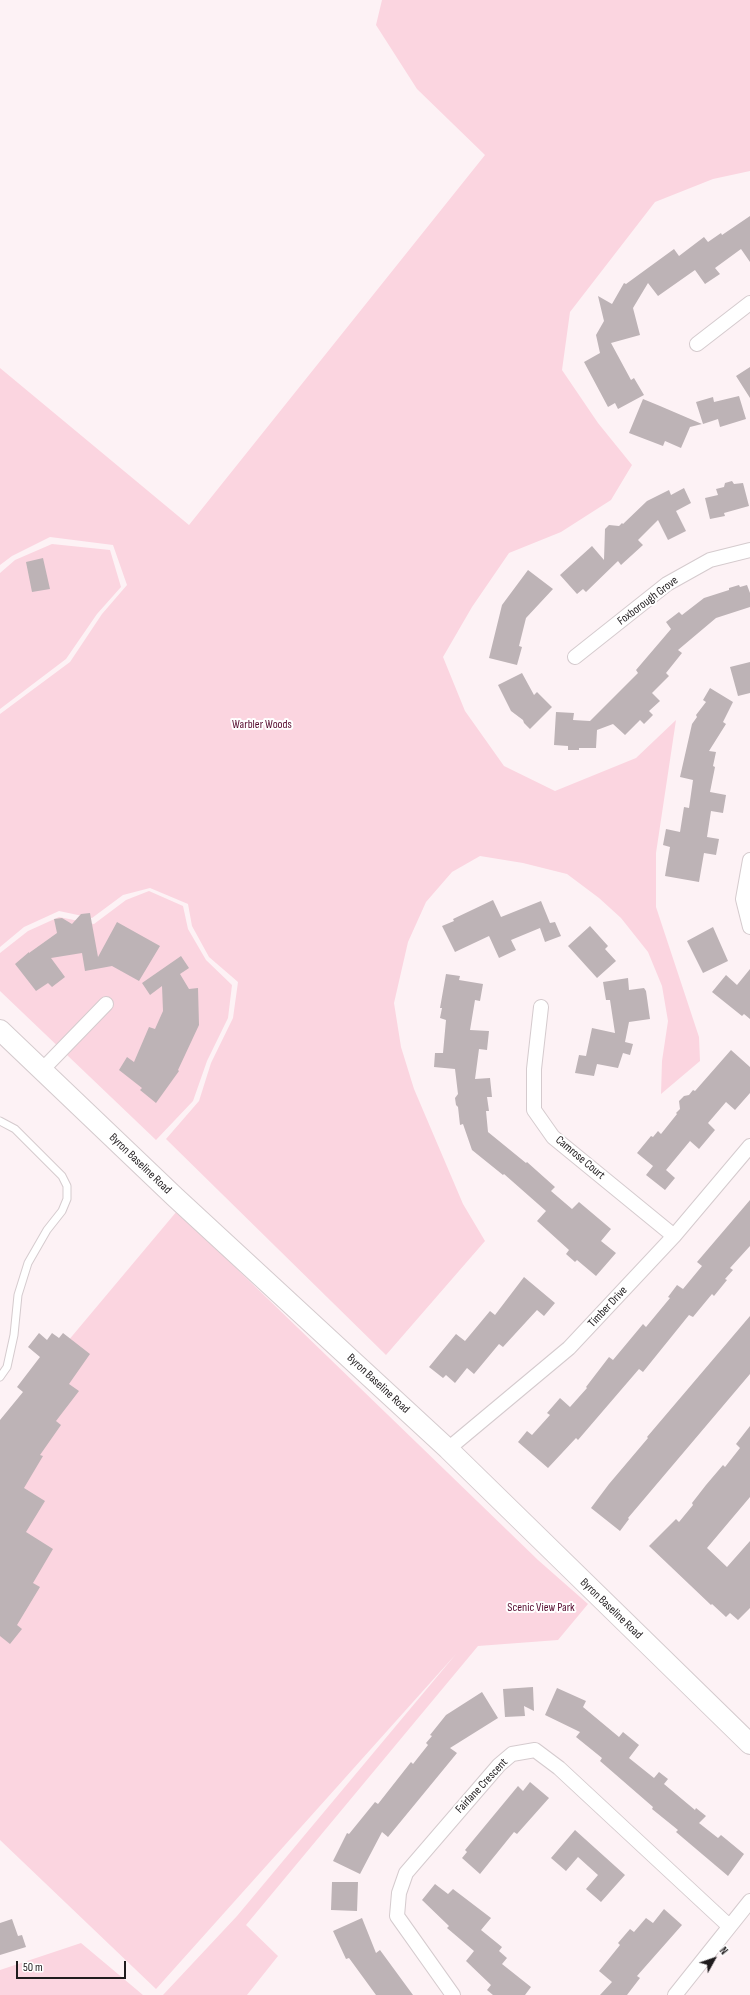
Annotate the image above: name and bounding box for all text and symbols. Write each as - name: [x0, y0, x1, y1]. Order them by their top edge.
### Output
- street label: Foxborough Grove: [615, 573, 681, 629]
- park label: Warbler Woods: [232, 718, 292, 732]
- street label: Byron Baseline Road: [106, 1131, 174, 1197]
- street label: Camrose Court: [552, 1133, 608, 1183]
- street label: Timber Drive: [585, 1283, 631, 1331]
- street label: Byron Baseline Road: [344, 1351, 412, 1417]
- street label: Byron Baseline Road: [577, 1576, 645, 1642]
- park label: Scenic View Park: [507, 1601, 575, 1615]
- street label: Fairlane Crescent: [453, 1756, 511, 1816]
- north arrow: [694, 1939, 734, 1979]
- text: N: [717, 1945, 730, 1957]
- scale bar: [18, 1953, 128, 1979]
- text: 50 m: [23, 1960, 43, 1975]

